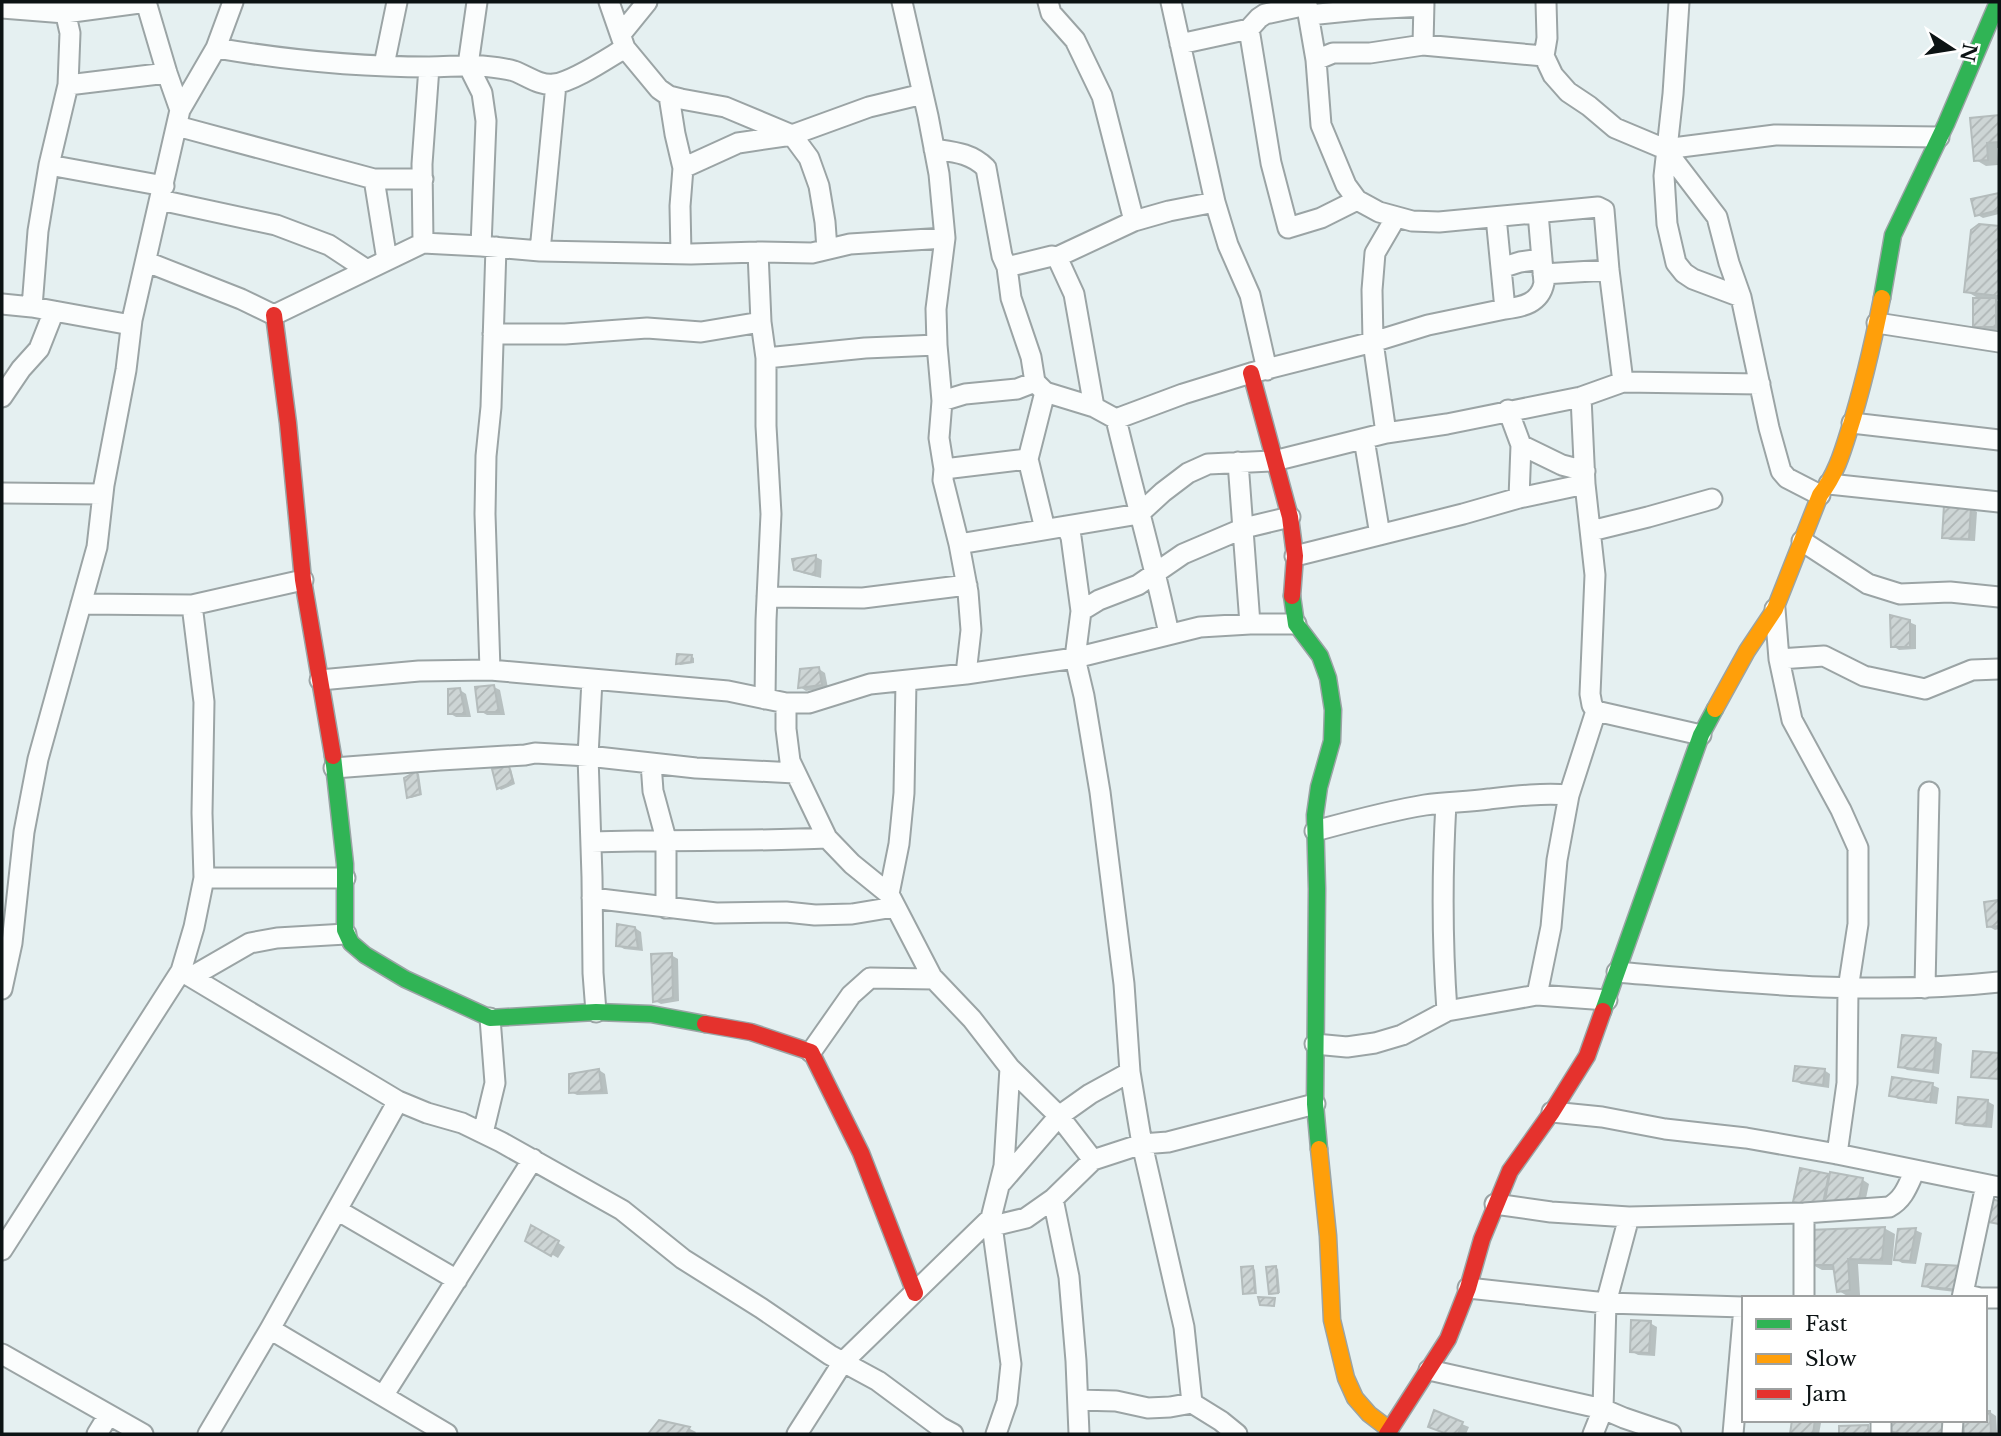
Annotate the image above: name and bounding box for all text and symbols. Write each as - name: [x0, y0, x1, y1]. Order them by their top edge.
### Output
- north arrow: [1917, 14, 1987, 84]
- text: N: [1955, 41, 1981, 64]
- legend: [1742, 1296, 1987, 1422]
- text: Fast: [1805, 1311, 1847, 1337]
- text: Slow: [1805, 1346, 1857, 1372]
- text: Jam: [1802, 1381, 1847, 1407]

